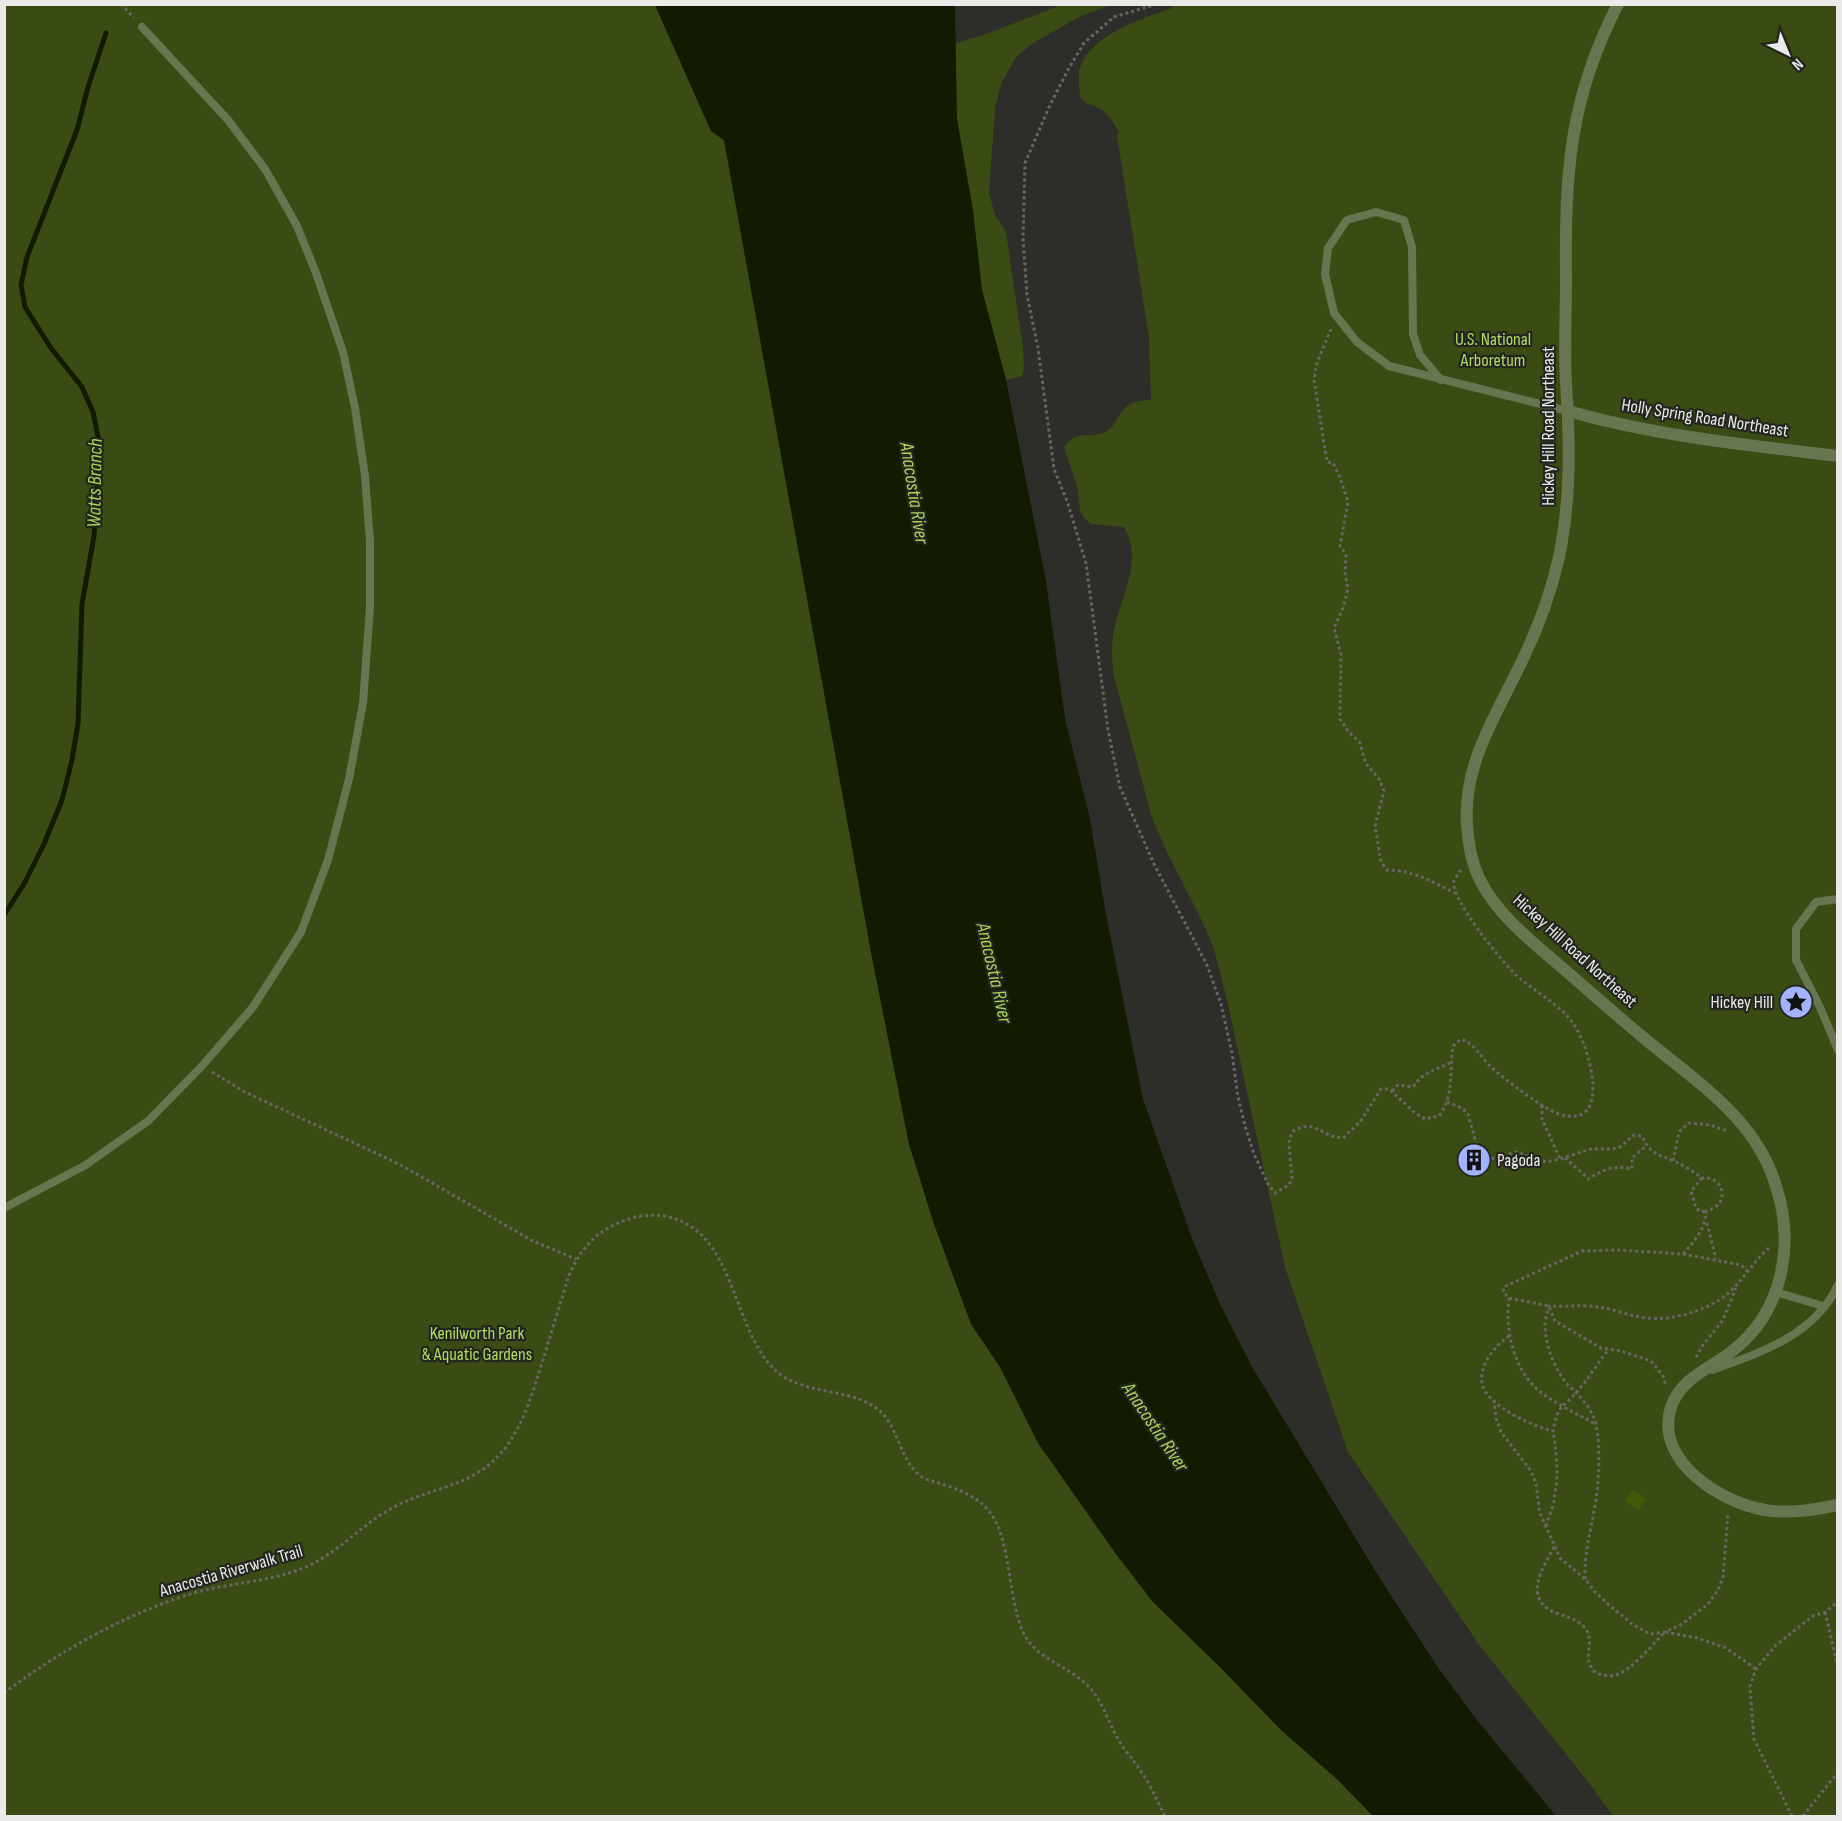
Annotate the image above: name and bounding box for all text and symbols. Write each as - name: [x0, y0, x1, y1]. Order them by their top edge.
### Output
- north arrow: [1758, 24, 1818, 84]
- text: N: [1788, 54, 1807, 74]
- park label: U.S. National Arboretum: [1455, 329, 1531, 371]
- street label: Hickey Hill Road Northeast: [1538, 346, 1559, 506]
- street label: Holly Spring Road Northeast: [1620, 394, 1790, 442]
- water label: Watts Branch: [82, 438, 108, 528]
- water label: Anacostia River: [894, 439, 934, 547]
- street label: Hickey Hill Road Northeast: [1509, 890, 1642, 1012]
- water label: Anacostia River: [971, 919, 1018, 1027]
- place icon: Hickey Hill: [1778, 984, 1814, 1020]
- place label: Hickey Hill: [1711, 992, 1773, 1013]
- building icon: Pagoda: [1456, 1142, 1492, 1178]
- place label: Pagoda: [1497, 1150, 1540, 1171]
- park label: Kenilworth Park & Aquatic Gardens: [422, 1323, 532, 1365]
- water label: Anacostia River: [1116, 1377, 1194, 1477]
- street label: Anacostia Riverwalk Trail: [156, 1541, 305, 1602]

